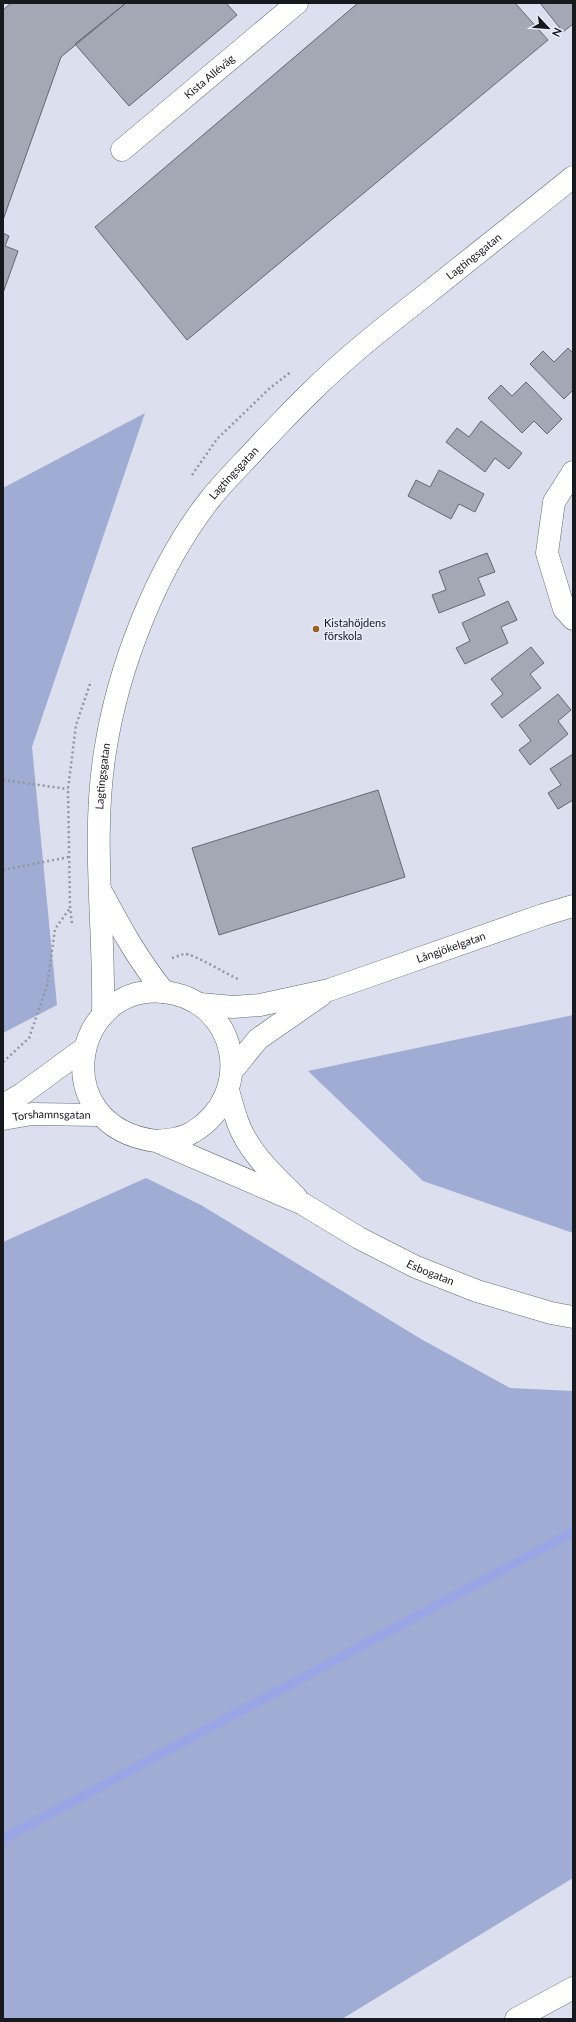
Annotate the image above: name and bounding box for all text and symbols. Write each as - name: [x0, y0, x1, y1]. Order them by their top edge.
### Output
- north arrow: [528, 8, 568, 48]
- text: N: [550, 26, 565, 39]
- street label: Kista Alléväg: [181, 51, 237, 101]
- street label: Lagtingsgatan: [443, 230, 504, 282]
- street label: Lagtingsgatan: [206, 444, 261, 502]
- place label: Kistahöjdens förskola: [324, 616, 386, 642]
- marker: Kistahöjdens förskola: [311, 624, 321, 634]
- street label: Lagtingsgatan: [92, 742, 112, 810]
- street label: Långjökelgatan: [414, 929, 487, 965]
- street label: Torshamnsgatan: [11, 1107, 91, 1123]
- street label: Esbogatan: [405, 1256, 456, 1287]

